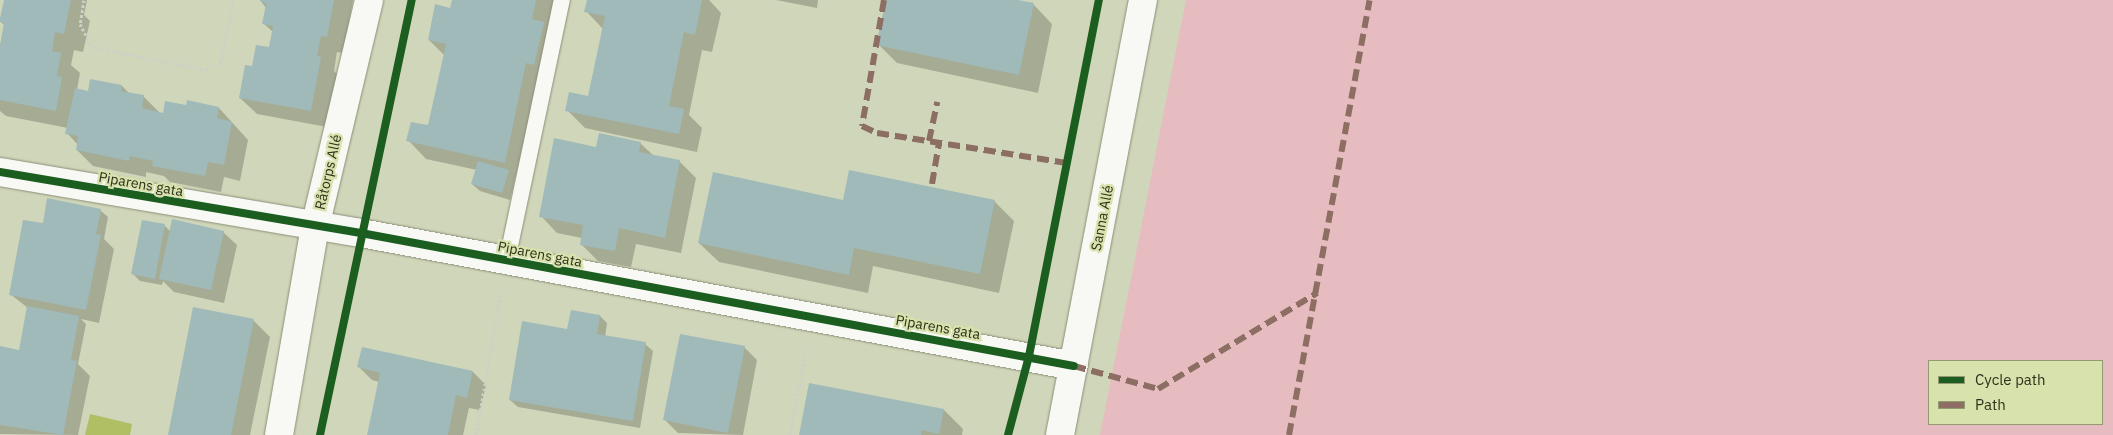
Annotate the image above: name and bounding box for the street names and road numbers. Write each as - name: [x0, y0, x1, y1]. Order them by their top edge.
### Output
- street label: Råtorps Allé: [311, 133, 345, 211]
- street label: Piparens gata: [97, 168, 185, 200]
- street label: Sanna Allé: [1087, 184, 1117, 252]
- street label: Piparens gata: [496, 238, 584, 270]
- street label: Piparens gata: [894, 311, 982, 343]

